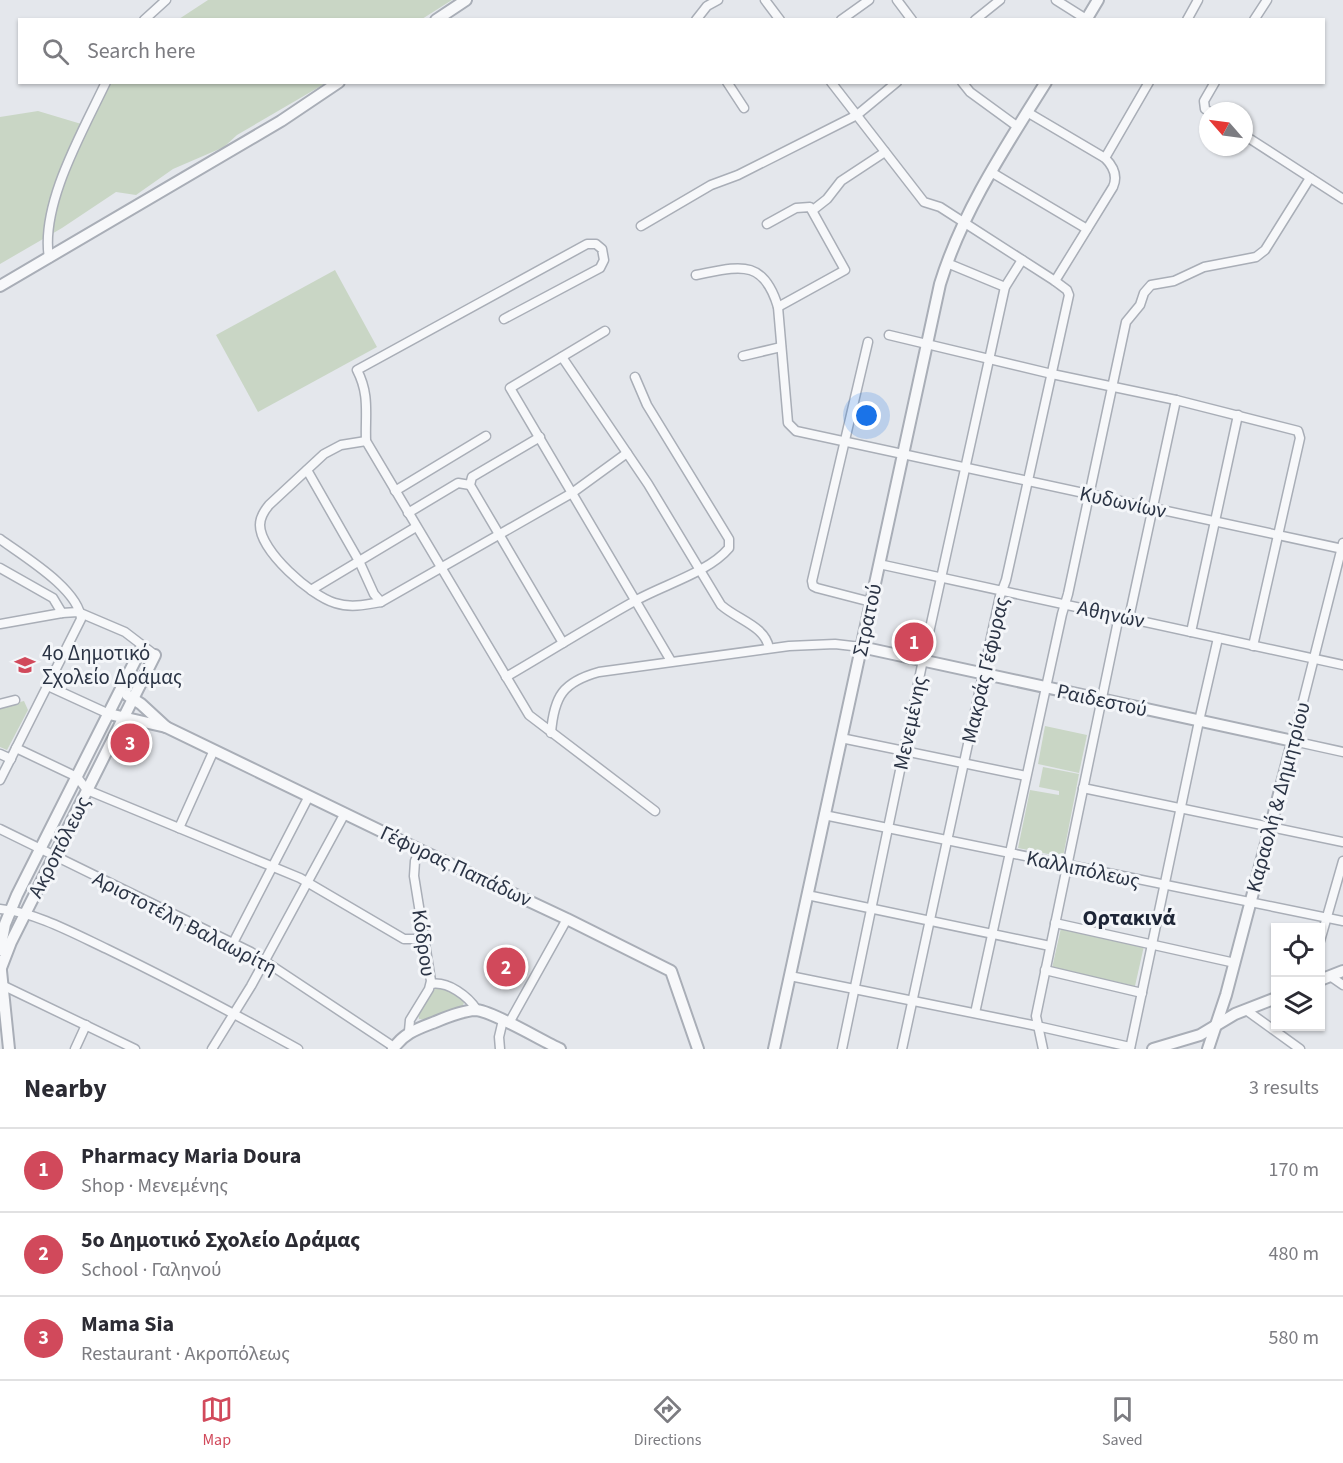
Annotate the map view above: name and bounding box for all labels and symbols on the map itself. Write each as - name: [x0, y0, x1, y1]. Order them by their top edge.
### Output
- north arrow: [1199, 102, 1253, 156]
- your location: [852, 401, 881, 430]
- street label: Κυδωνίων: [1077, 478, 1169, 526]
- street label: Στρατού: [845, 581, 889, 659]
- street label: Αθηνών: [1075, 592, 1147, 636]
- street label: Μακράς Γέφυρας: [954, 594, 1016, 746]
- pin: 1: [894, 620, 934, 664]
- place label: 4ο Δημοτικό Σχολείο Δράμας: [42, 638, 182, 692]
- school or university icon: 4ο Δημοτικό Σχολείο Δράμας: [13, 653, 37, 677]
- street label: Μενεμένης: [885, 673, 935, 773]
- street label: Ραιδεστού: [1054, 676, 1150, 724]
- street label: Καραολή & Δημητρίου: [1238, 699, 1318, 895]
- pin: 3: [110, 720, 150, 766]
- street label: Ακροπόλεως: [21, 791, 97, 903]
- street label: Γέφυρας Παπάδων: [375, 818, 537, 914]
- street label: Καλλιπόλεως: [1024, 842, 1142, 896]
- street label: Αριστοτέλη Βαλαωρίτη: [88, 864, 282, 982]
- district label: Ορτακινά: [1082, 902, 1176, 934]
- street label: Κόδρου: [404, 907, 444, 979]
- pin: 2: [486, 944, 526, 990]

